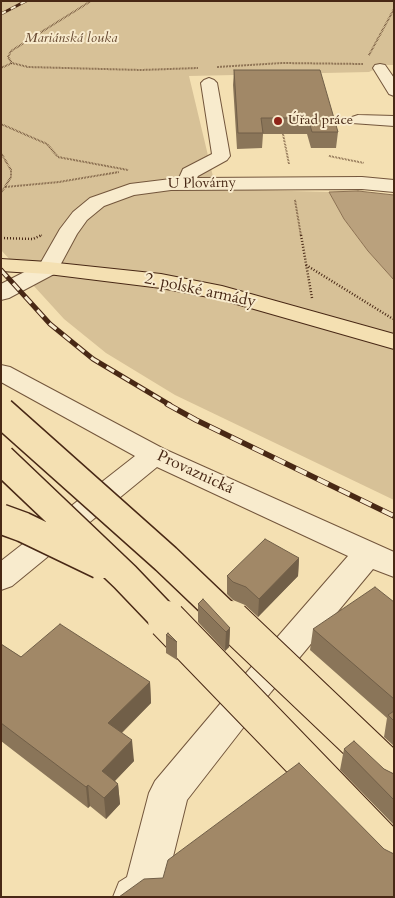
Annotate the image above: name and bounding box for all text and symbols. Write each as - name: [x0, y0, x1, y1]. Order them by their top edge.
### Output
- park label: Mariánská louka: [25, 31, 117, 47]
- place label: Úřad práce: [288, 113, 353, 129]
- marker: Úřad práce: [272, 115, 284, 127]
- street label: U Plovárny: [168, 175, 236, 193]
- street label: 2. polské armády: [143, 270, 257, 312]
- street label: Provaznická: [154, 447, 236, 499]

